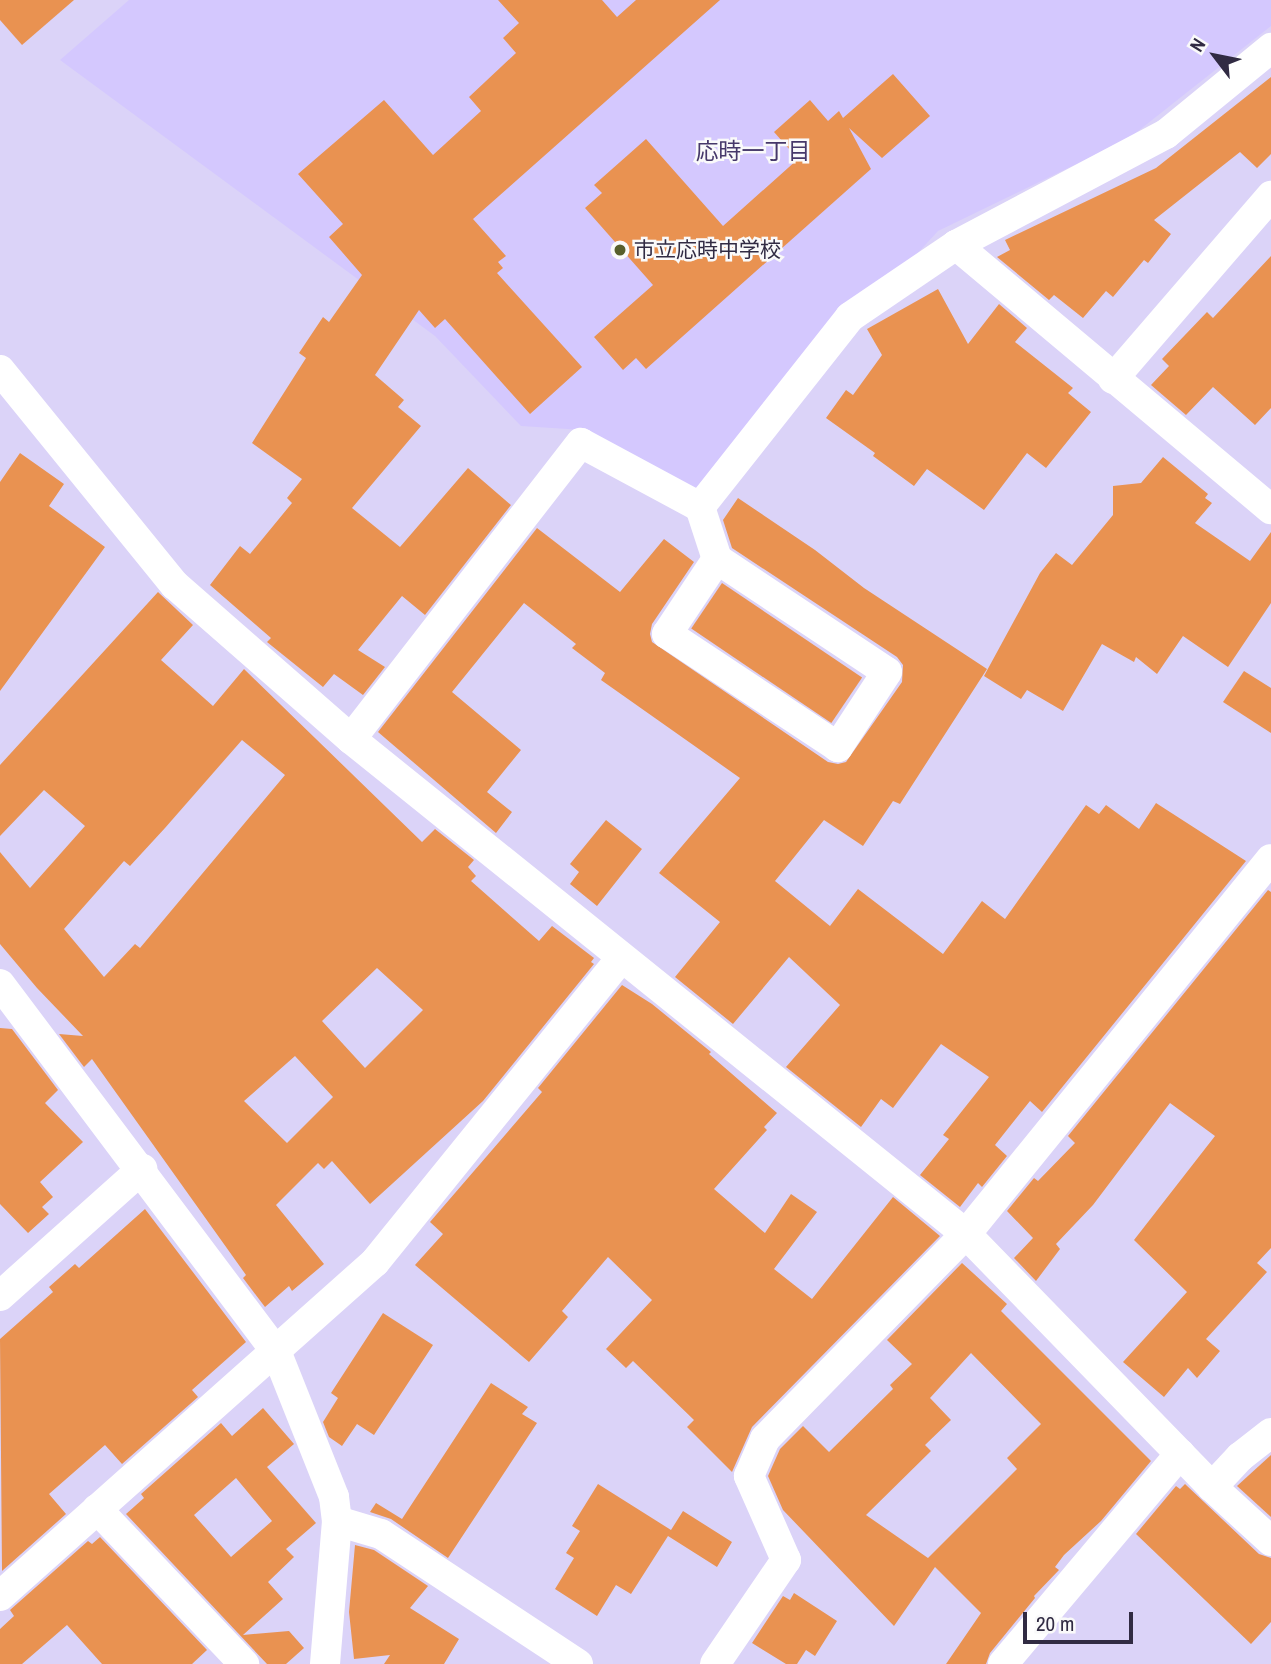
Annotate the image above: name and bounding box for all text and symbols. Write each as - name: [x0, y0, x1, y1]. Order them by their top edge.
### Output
- north arrow: [1180, 21, 1250, 91]
- text: N: [1183, 33, 1211, 57]
- district label: 応時一丁目: [696, 137, 810, 165]
- place label: 市立応時中学校: [634, 237, 781, 263]
- marker: 市立応時中学校: [612, 242, 628, 258]
- scale bar: [1026, 1598, 1136, 1642]
- text: 20 m: [1036, 1609, 1074, 1638]

